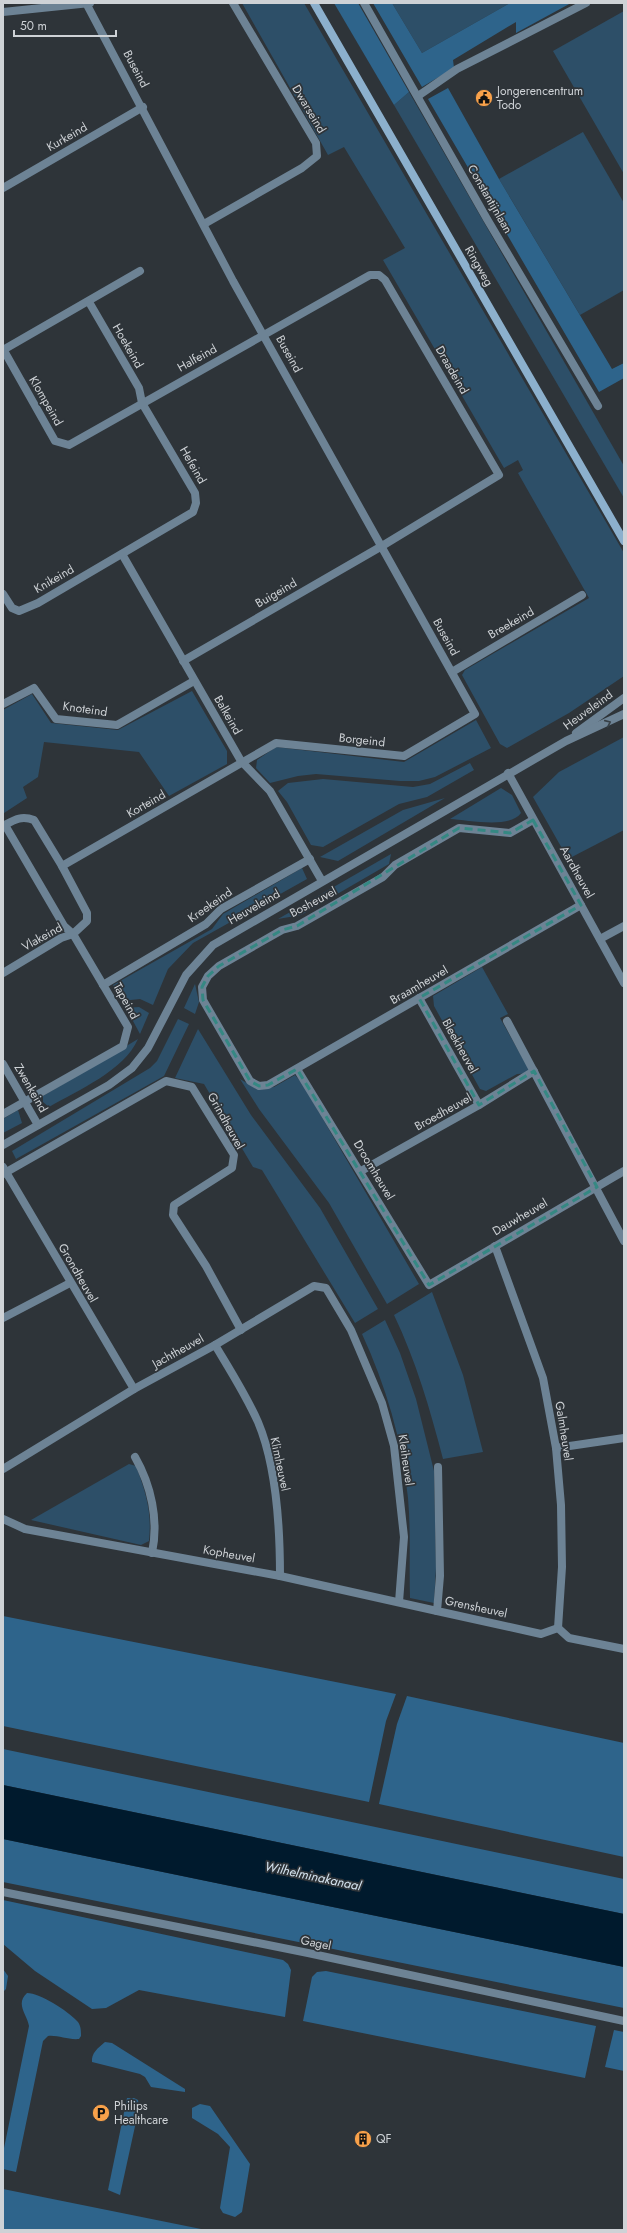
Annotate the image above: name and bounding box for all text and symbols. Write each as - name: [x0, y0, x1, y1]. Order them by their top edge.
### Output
- scale bar: [14, 12, 116, 38]
- text: 50 m: [20, 17, 47, 35]
- street label: Buseind: [119, 47, 153, 91]
- street label: Dwarseind: [287, 81, 331, 137]
- place label: Jongerencentrum Todo: [495, 82, 583, 114]
- public building icon: Jongerencentrum Todo: [474, 88, 494, 108]
- street label: Kurkeind: [43, 118, 91, 156]
- street label: Constantijnlaan: [463, 161, 517, 237]
- street label: Ringweg: [460, 242, 498, 290]
- street label: Hoekeind: [108, 320, 148, 372]
- street label: Buseind: [271, 332, 307, 376]
- street label: Halfeind: [174, 340, 220, 376]
- street label: Draadeind: [431, 343, 473, 397]
- street label: Klompeind: [25, 373, 67, 429]
- street label: Hefeind: [175, 443, 211, 487]
- street label: Knikeind: [31, 560, 77, 598]
- street label: Buigeind: [252, 574, 300, 612]
- street label: Breekeind: [485, 603, 537, 643]
- street label: Buseind: [428, 615, 464, 659]
- street label: Heuveleind: [559, 686, 617, 734]
- street label: Balkeind: [210, 692, 246, 738]
- street label: Knoteind: [61, 697, 109, 721]
- one-way arrow: [604, 719, 611, 727]
- street label: Borgeind: [338, 729, 386, 751]
- street label: Korteind: [123, 786, 169, 822]
- street label: Aardheuvel: [555, 843, 599, 901]
- street label: Bosheuvel: [286, 882, 340, 922]
- street label: Kreekeind: [184, 883, 236, 927]
- street label: Heuveleind: [225, 885, 283, 929]
- street label: Vlakeind: [18, 918, 66, 956]
- street label: Braamheuvel: [387, 961, 451, 1009]
- street label: Tapeind: [109, 979, 143, 1023]
- street label: Bleekheuvel: [438, 1015, 482, 1077]
- street label: Zwenkeind: [10, 1060, 52, 1116]
- street label: Grindheuvel: [203, 1089, 249, 1153]
- street label: Broedheuvel: [411, 1089, 475, 1135]
- street label: Droomheuvel: [349, 1136, 399, 1204]
- street label: Dauwheuvel: [489, 1194, 551, 1240]
- street label: Grondheuvel: [54, 1240, 102, 1306]
- street label: Jachtheuvel: [147, 1329, 207, 1374]
- street label: Galmheuvel: [550, 1400, 578, 1462]
- street label: Kleiheuvel: [393, 1433, 419, 1487]
- street label: Klimheuvel: [265, 1435, 295, 1493]
- street label: Kopheuvel: [202, 1541, 256, 1567]
- street label: Grensheuvel: [443, 1592, 509, 1622]
- water label: Wilhelminakanaal: [263, 1856, 364, 1896]
- street label: Gagel: [299, 1931, 333, 1955]
- place label: Philips Healthcare: [114, 2097, 168, 2129]
- parking icon: Philips Healthcare: [91, 2103, 111, 2123]
- building icon: QF: [353, 2129, 373, 2149]
- place label: QF: [376, 2130, 391, 2148]

